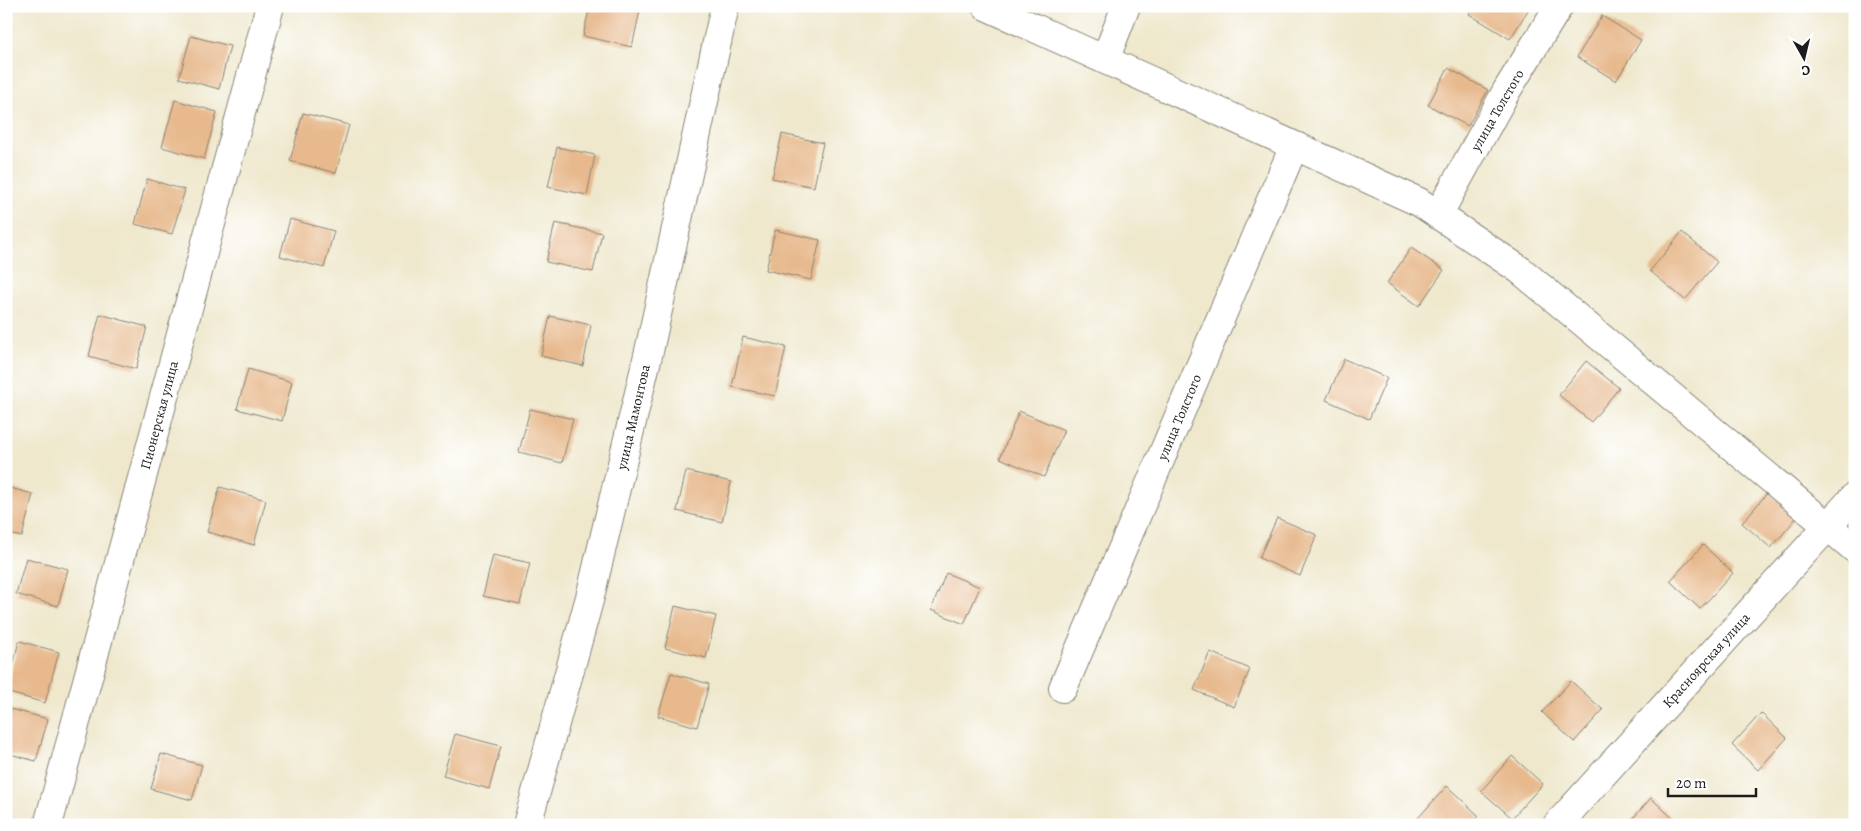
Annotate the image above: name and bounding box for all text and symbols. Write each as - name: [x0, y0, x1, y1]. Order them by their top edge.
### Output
- north arrow: [1778, 32, 1828, 82]
- text: С: [1800, 60, 1811, 80]
- street label: улица Толстого: [1466, 66, 1529, 156]
- street label: Пионерская улица: [136, 358, 183, 472]
- street label: улица Мамонтова: [612, 362, 655, 473]
- street label: улица Толстого: [1152, 371, 1206, 464]
- street label: Красноярская улица: [1658, 608, 1755, 712]
- scale bar: [1668, 766, 1756, 798]
- text: 20 m: [1676, 773, 1707, 793]

